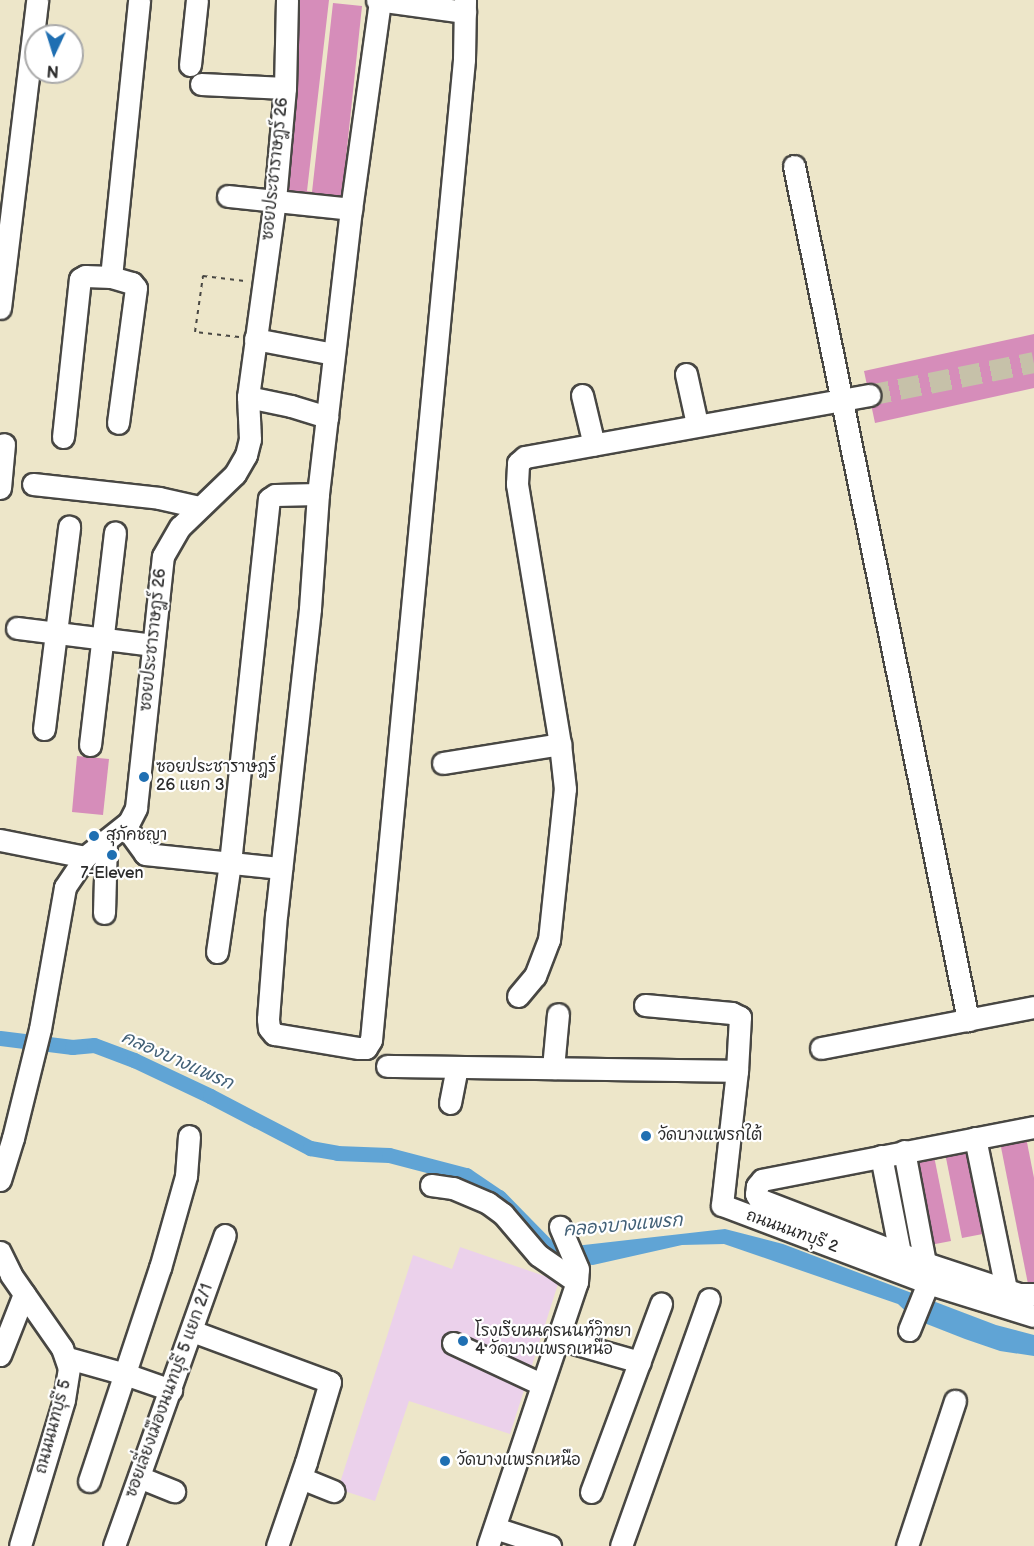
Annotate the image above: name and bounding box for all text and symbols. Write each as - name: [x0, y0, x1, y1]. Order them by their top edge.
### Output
- north arrow: [24, 24, 84, 84]
- text: N: [46, 61, 60, 80]
- street label: ซอยประชาราษฎร์ 26: [259, 97, 293, 241]
- street label: ซอยประชาราษฎร์ 26: [137, 568, 171, 712]
- place label: ซอยประชาราษฎร์ 26 แยก 3: [156, 758, 276, 796]
- marker: ซอยประชาราษฎร์ 26 แยก 3: [137, 770, 151, 784]
- place label: สุภัคชญา: [106, 826, 167, 846]
- marker: สุภัคชญา: [87, 829, 101, 843]
- marker: 7-Eleven: [105, 848, 119, 862]
- place label: 7-Eleven: [80, 864, 144, 884]
- water label: คลองบางแพรก: [118, 1027, 236, 1095]
- place label: วัดบางแพรกใต้: [658, 1126, 762, 1146]
- marker: วัดบางแพรกใต้: [639, 1129, 653, 1143]
- street label: ถนนนนทบุรี 2: [743, 1206, 841, 1258]
- water label: คลองบางแพรก: [563, 1210, 683, 1242]
- street label: ซอยเลี่ยงเมืองนนทบุรี 5 แยก 2/1: [122, 1281, 218, 1501]
- place label: โรงเรียนนครนนท์วิทยา 4 วัดบางแพรกเหนือ: [475, 1322, 631, 1360]
- marker: โรงเรียนนครนนท์วิทยา 4 วัดบางแพรกเหนือ: [456, 1334, 470, 1348]
- street label: ถนนนนทบุรี 5: [32, 1378, 76, 1476]
- place label: วัดบางแพรกเหนือ: [457, 1451, 581, 1471]
- marker: วัดบางแพรกเหนือ: [438, 1454, 452, 1468]

